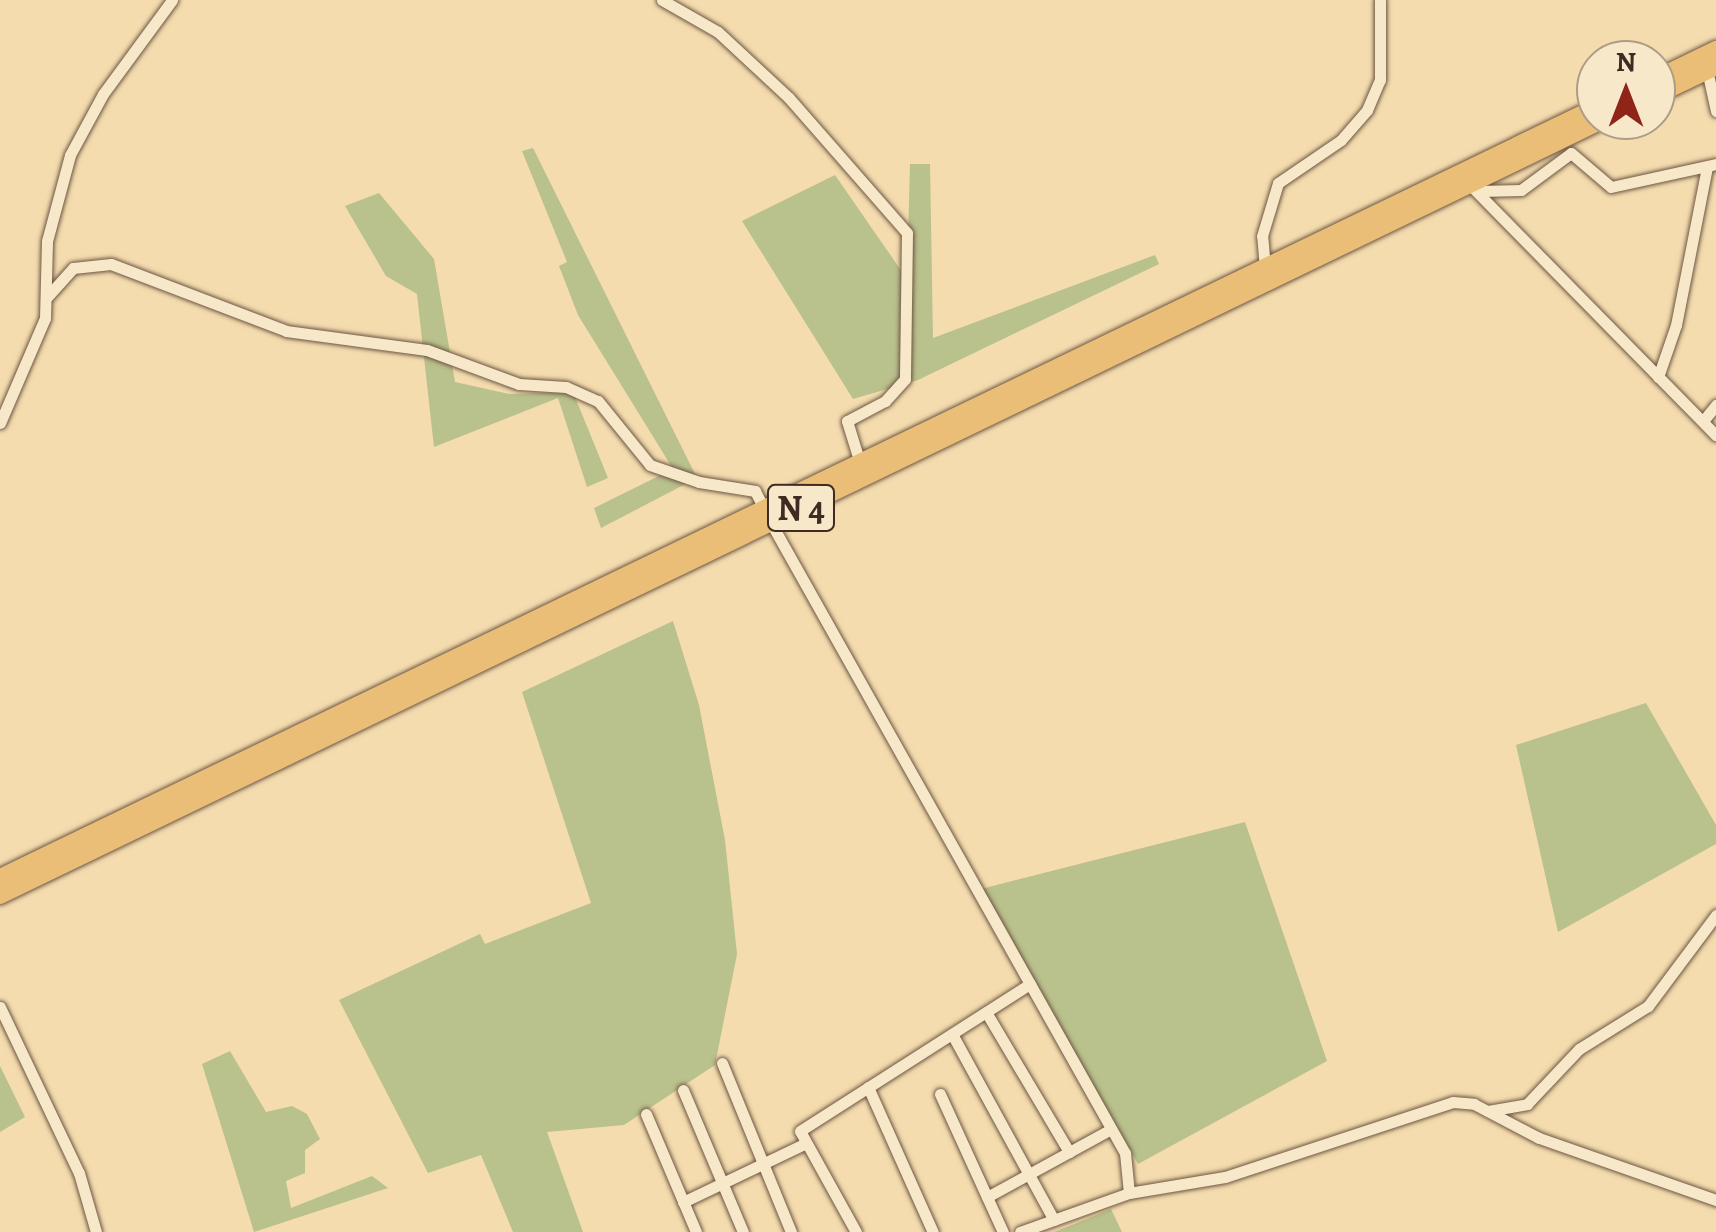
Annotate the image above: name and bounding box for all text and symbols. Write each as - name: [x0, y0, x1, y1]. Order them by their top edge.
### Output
- north arrow: [1576, 40, 1676, 140]
- text: N: [1616, 43, 1636, 81]
- road number: N 4: [766, 478, 836, 538]

